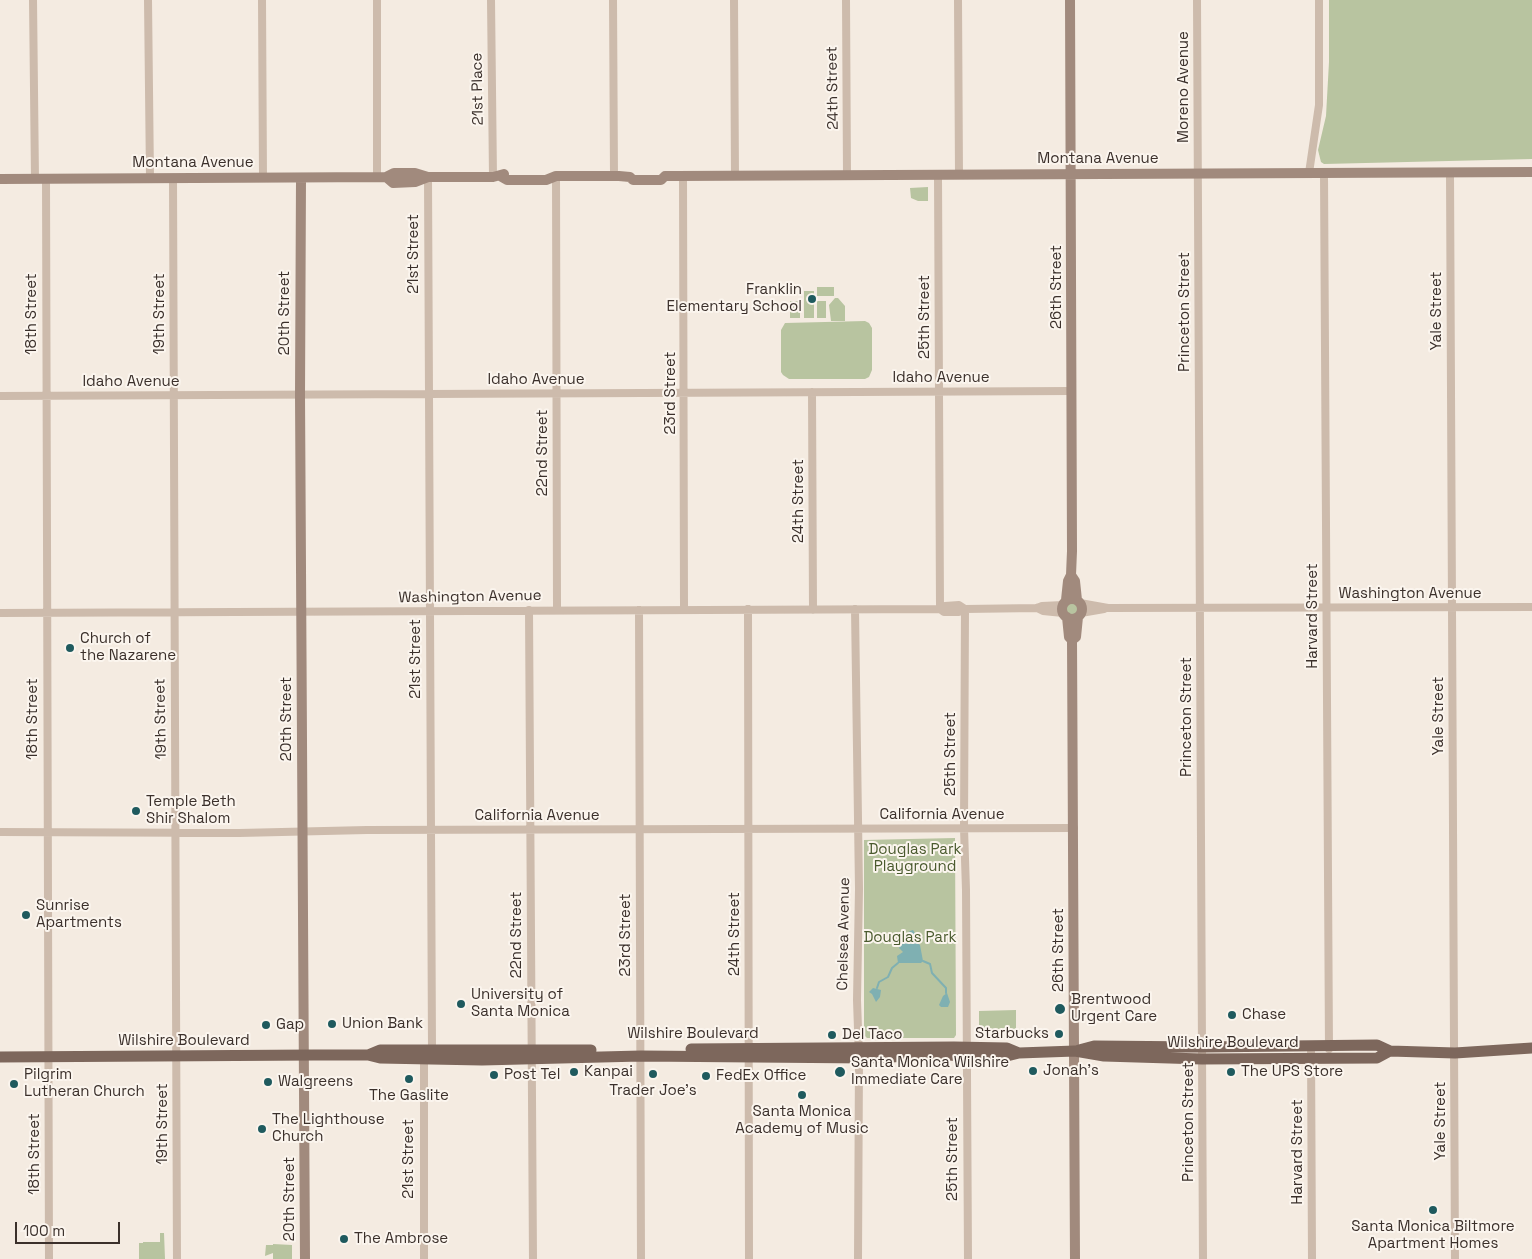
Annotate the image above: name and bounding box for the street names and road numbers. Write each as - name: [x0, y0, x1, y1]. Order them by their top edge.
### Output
- street label: Moreno Avenue: [1175, 31, 1193, 143]
- street label: 24th Street: [823, 46, 843, 130]
- street label: 21st Place: [468, 52, 488, 126]
- street label: Montana Avenue: [1037, 150, 1159, 168]
- street label: Montana Avenue: [132, 154, 254, 172]
- street label: 21st Street: [405, 214, 423, 294]
- street label: 26th Street: [1048, 245, 1066, 329]
- street label: Princeton Street: [1176, 252, 1194, 372]
- street label: 20th Street: [276, 271, 294, 355]
- street label: Yale Street: [1428, 272, 1446, 350]
- street label: 18th Street: [23, 273, 41, 355]
- street label: 19th Street: [151, 273, 169, 355]
- street label: 25th Street: [916, 275, 934, 359]
- street label: 23rd Street: [662, 352, 680, 434]
- street label: Idaho Avenue: [892, 369, 990, 387]
- street label: Idaho Avenue: [487, 371, 585, 389]
- street label: Idaho Avenue: [82, 373, 180, 391]
- street label: 22nd Street: [534, 410, 552, 496]
- street label: 24th Street: [790, 459, 808, 543]
- street label: Harvard Street: [1304, 563, 1322, 669]
- street label: Washington Avenue: [1338, 585, 1482, 603]
- street label: Washington Avenue: [398, 587, 542, 607]
- street label: 21st Street: [407, 619, 425, 699]
- street label: Princeton Street: [1178, 657, 1196, 777]
- street label: 20th Street: [278, 677, 296, 761]
- street label: Yale Street: [1430, 677, 1448, 755]
- street label: 18th Street: [24, 678, 42, 760]
- street label: 19th Street: [151, 678, 171, 760]
- street label: 25th Street: [942, 712, 960, 796]
- street label: California Avenue: [879, 806, 1005, 824]
- street label: California Avenue: [474, 807, 600, 825]
- street label: Chelsea Avenue: [834, 877, 854, 991]
- street label: 22nd Street: [508, 892, 526, 978]
- street label: 24th Street: [726, 892, 744, 976]
- street label: 23rd Street: [617, 894, 635, 976]
- street label: 26th Street: [1050, 908, 1068, 992]
- street label: Wilshire Boulevard: [627, 1025, 759, 1043]
- street label: Wilshire Boulevard: [118, 1032, 250, 1050]
- street label: Wilshire Boulevard: [1167, 1034, 1299, 1052]
- street label: Princeton Street: [1180, 1062, 1198, 1182]
- street label: Yale Street: [1432, 1082, 1450, 1160]
- street label: 19th Street: [154, 1083, 172, 1165]
- street label: Harvard Street: [1289, 1099, 1307, 1205]
- street label: 18th Street: [26, 1113, 44, 1195]
- street label: 25th Street: [944, 1117, 962, 1201]
- street label: 21st Street: [400, 1119, 418, 1199]
- street label: 20th Street: [281, 1157, 299, 1241]

